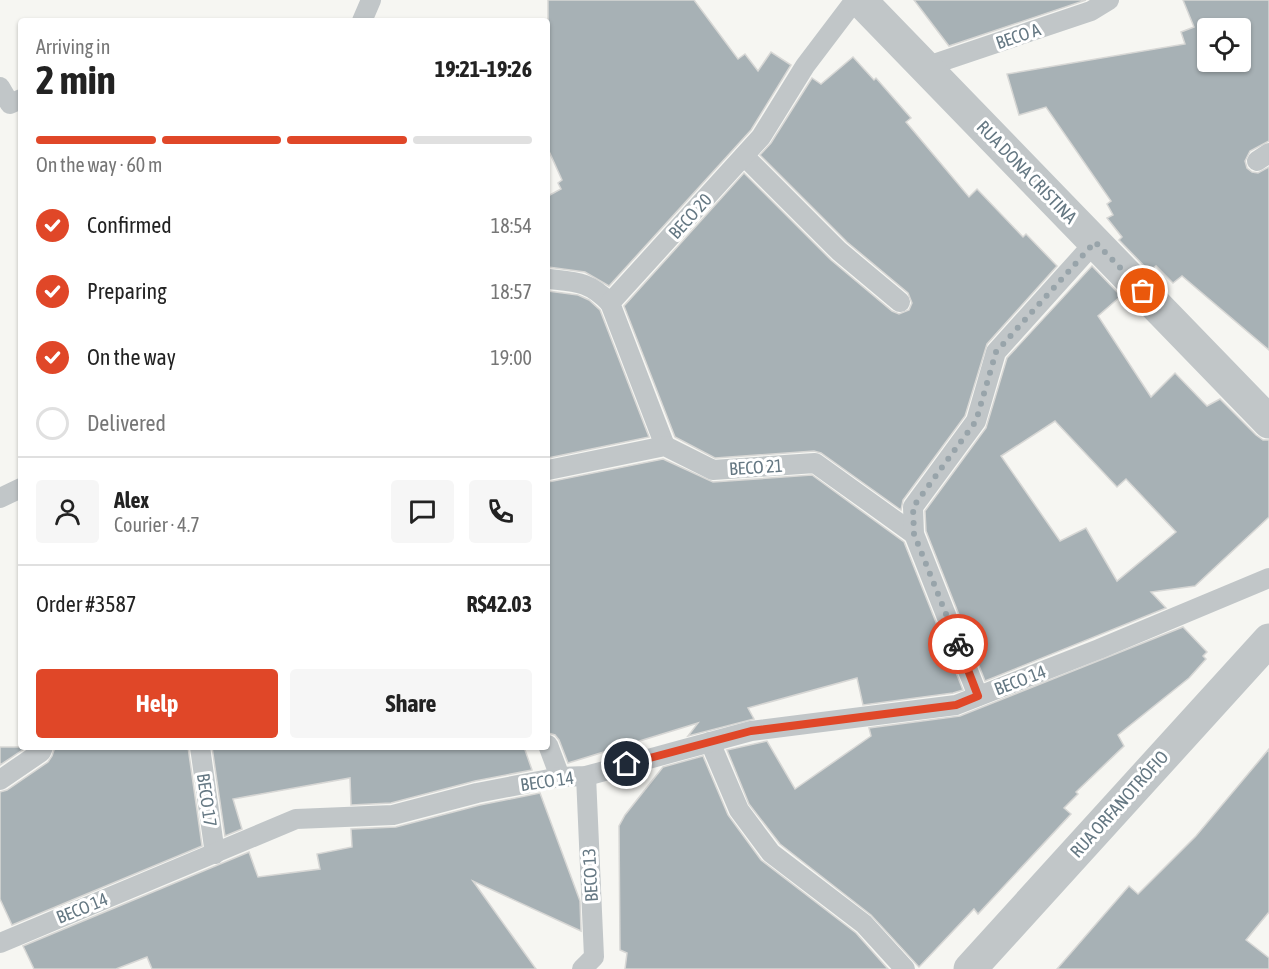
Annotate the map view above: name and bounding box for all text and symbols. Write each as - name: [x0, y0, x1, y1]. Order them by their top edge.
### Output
- map controls: [1197, 18, 1251, 72]
- button: locate: [1197, 18, 1251, 72]
- street label: BECO A: [993, 19, 1043, 53]
- text: Arriving in: [36, 35, 110, 58]
- text: 19:21–19:26: [435, 56, 532, 82]
- text: 2 min: [36, 58, 116, 102]
- street label: RUA DONA CRISTINA: [973, 116, 1081, 228]
- text: On the way · 60 m: [36, 153, 162, 176]
- street label: BECO 20: [664, 189, 716, 243]
- icon: check: [36, 209, 69, 242]
- text: Confirmed: [87, 212, 172, 238]
- text: 18:54: [491, 214, 532, 237]
- pin: [1117, 265, 1168, 316]
- icon: bag: [1126, 274, 1159, 307]
- icon: check: [36, 275, 69, 308]
- text: Preparing: [87, 278, 167, 304]
- text: 18:57: [491, 280, 532, 303]
- icon: check: [36, 341, 69, 374]
- text: On the way: [87, 344, 176, 370]
- text: 19:00: [490, 346, 532, 369]
- text: Delivered: [87, 410, 166, 436]
- street label: BECO 21: [728, 455, 784, 479]
- button: person: [36, 480, 99, 543]
- button: chat: [391, 480, 454, 543]
- button: phone: [469, 480, 532, 543]
- text: Alex: [114, 487, 149, 513]
- text: Courier · 4.7: [114, 513, 200, 536]
- text: Order #3587: [36, 591, 136, 617]
- text: R$42.03: [466, 591, 532, 617]
- courier: [928, 614, 988, 674]
- icon: bike: [942, 628, 975, 661]
- street label: BECO 14: [991, 661, 1049, 699]
- button: Help: [36, 669, 278, 738]
- button: Share: [290, 669, 532, 738]
- pin: [601, 738, 652, 789]
- street label: RUA ORFANOTRÓFIO: [1066, 746, 1172, 862]
- icon: home: [610, 747, 643, 780]
- street label: BECO 14: [519, 767, 575, 795]
- street label: BECO 17: [193, 772, 221, 828]
- street label: BECO 13: [578, 848, 602, 902]
- street label: BECO 14: [53, 888, 111, 928]

